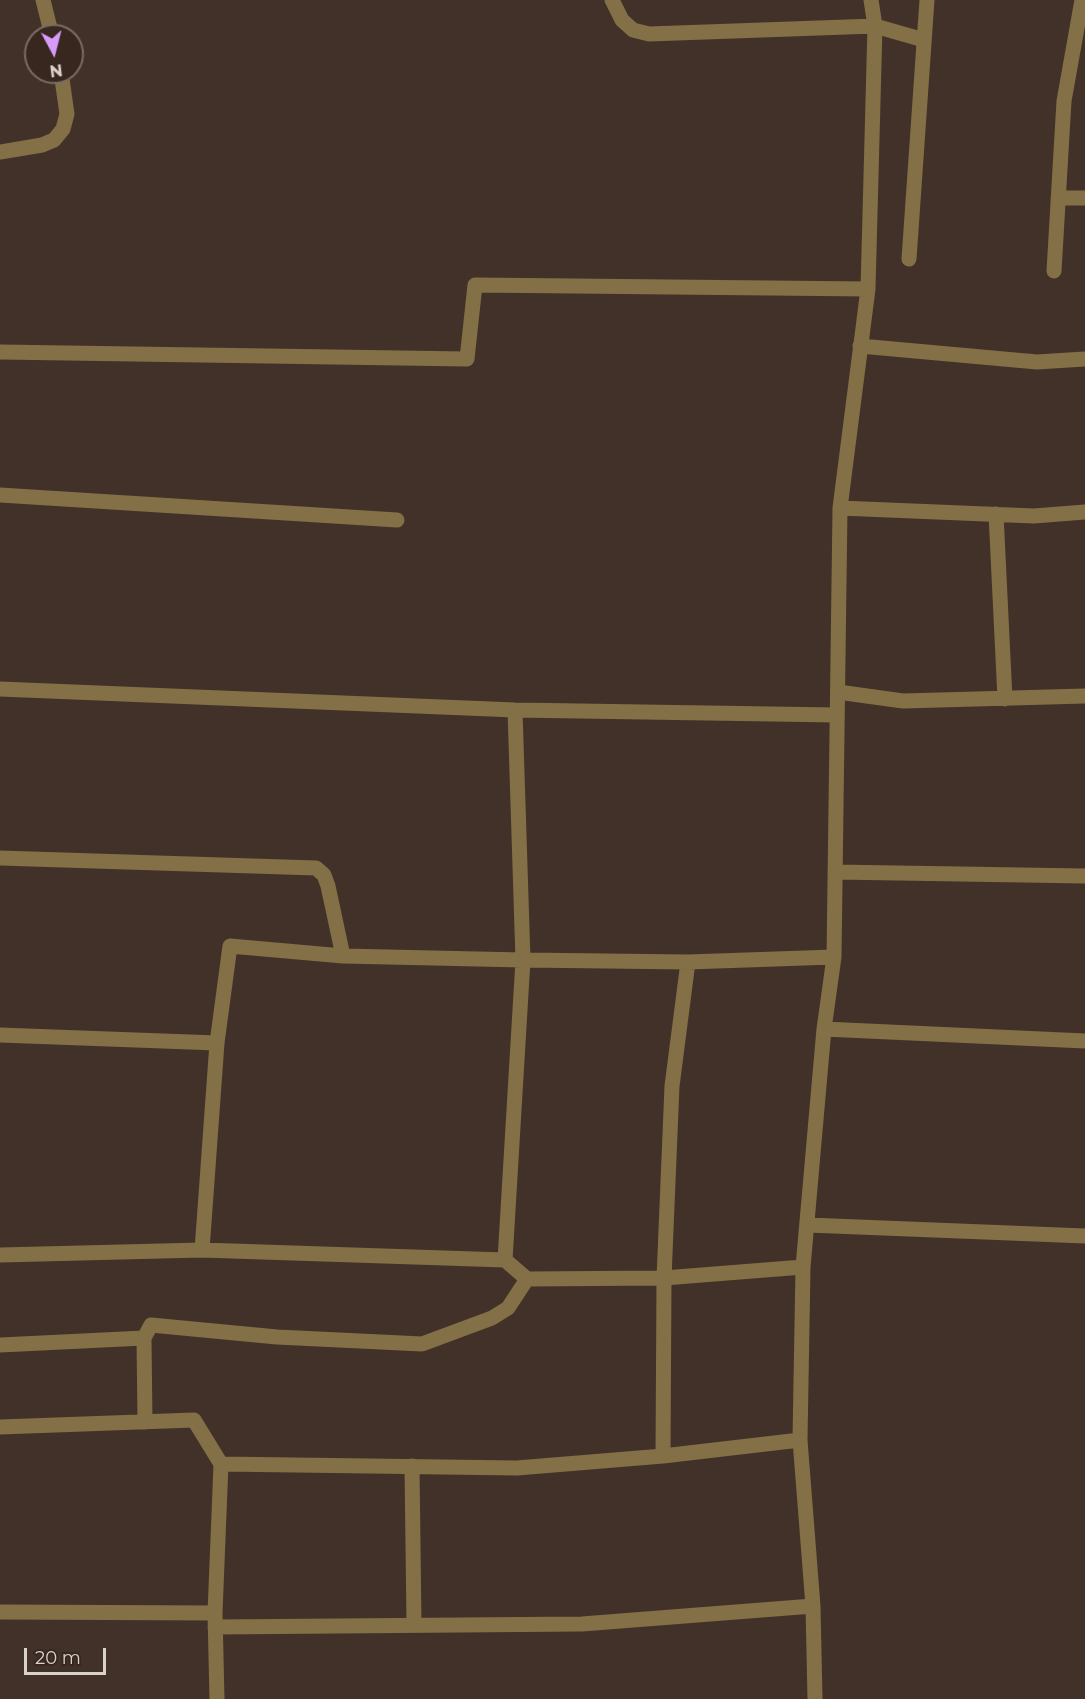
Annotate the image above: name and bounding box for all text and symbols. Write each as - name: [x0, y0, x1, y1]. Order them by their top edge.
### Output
- north arrow: [24, 24, 84, 84]
- text: N: [48, 60, 64, 81]
- scale bar: [27, 1636, 110, 1674]
- text: 20 m: [35, 1647, 81, 1669]

